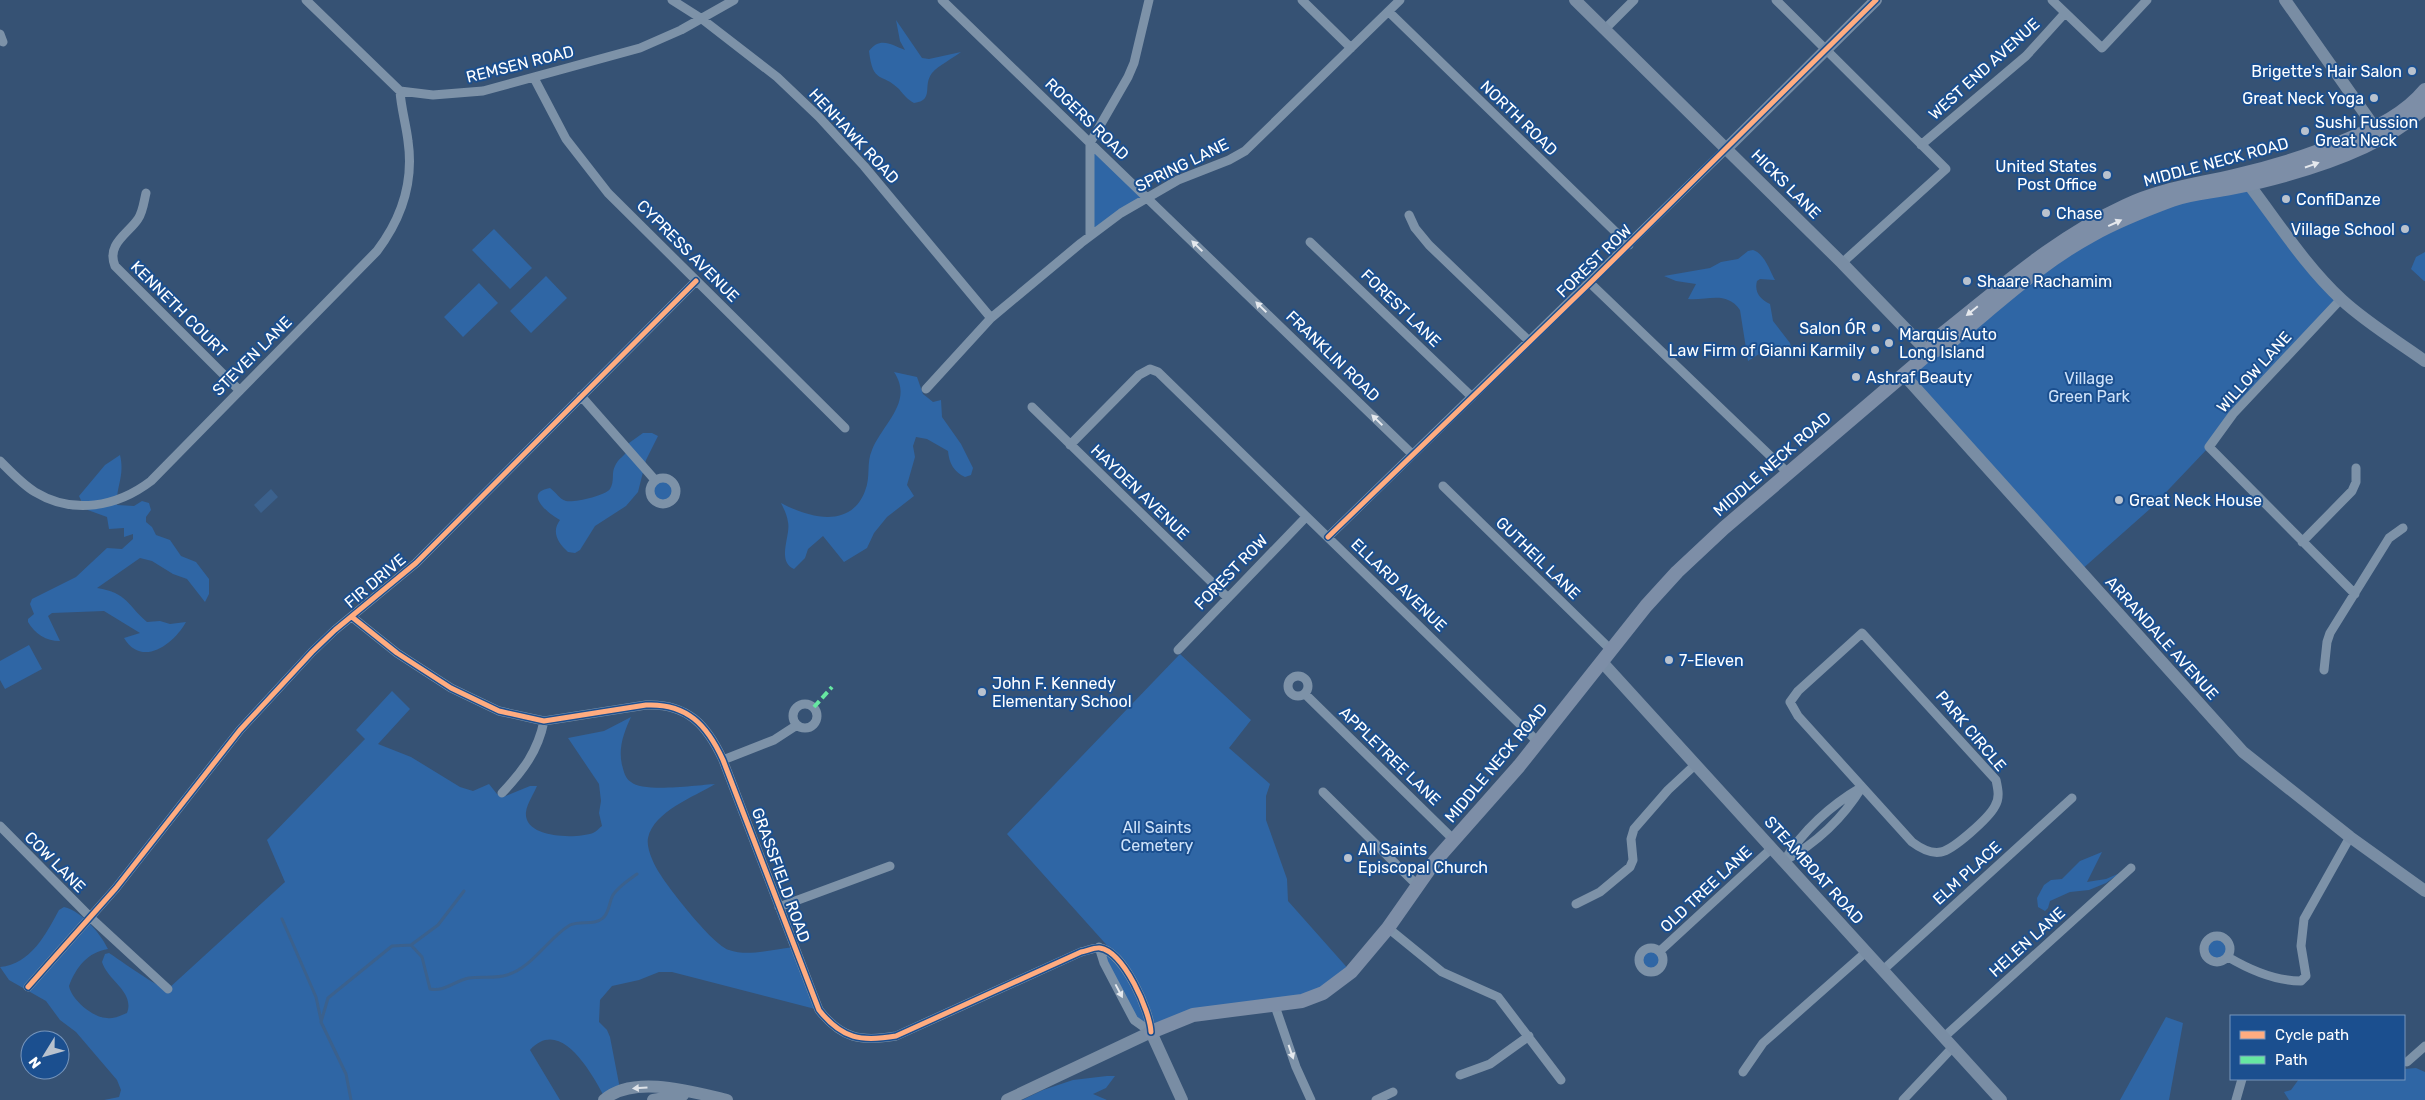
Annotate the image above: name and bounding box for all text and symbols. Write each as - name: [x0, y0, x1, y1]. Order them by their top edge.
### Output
- street label: WEST END AVENUE: [1925, 14, 2043, 124]
- street label: REMSEN ROAD: [464, 41, 576, 87]
- place label: Brigette's Hair Salon: [2251, 62, 2402, 81]
- marker: Brigette's Hair Salon: [2406, 65, 2418, 77]
- street label: ROGERS ROAD: [1041, 74, 1133, 164]
- street label: NORTH ROAD: [1477, 77, 1561, 159]
- street label: HENHAWK ROAD: [805, 85, 903, 187]
- place label: Great Neck Yoga: [2242, 89, 2364, 108]
- marker: Great Neck Yoga: [2368, 92, 2380, 104]
- place label: Sushi Fussion Great Neck: [2315, 113, 2418, 150]
- marker: Sushi Fussion Great Neck: [2299, 125, 2311, 137]
- street label: MIDDLE NECK ROAD: [2141, 133, 2291, 191]
- street label: SPRING LANE: [1132, 134, 1232, 196]
- street label: HICKS LANE: [1747, 145, 1825, 223]
- place label: United States Post Office: [1995, 157, 2097, 194]
- one-way arrow: [2305, 161, 2320, 169]
- marker: United States Post Office: [2101, 169, 2113, 181]
- place label: ConfiDanze: [2296, 190, 2381, 209]
- marker: ConfiDanze: [2280, 193, 2292, 205]
- street label: CYPRESS AVENUE: [633, 196, 743, 306]
- place label: Chase: [2056, 204, 2102, 223]
- marker: Chase: [2040, 207, 2052, 219]
- one-way arrow: [2108, 219, 2122, 227]
- street label: FOREST ROW: [1553, 220, 1636, 301]
- place label: Village School: [2291, 220, 2395, 239]
- marker: Village School: [2399, 223, 2411, 235]
- one-way arrow: [1192, 240, 1204, 252]
- street label: KENNETH COURT: [127, 257, 231, 361]
- street label: FOREST LANE: [1357, 265, 1445, 351]
- place label: Shaare Rachamim: [1977, 272, 2112, 291]
- marker: Shaare Rachamim: [1961, 275, 1973, 287]
- one-way arrow: [1255, 301, 1267, 313]
- one-way arrow: [1966, 305, 1979, 316]
- street label: FRANKLIN ROAD: [1282, 307, 1384, 405]
- street label: STEVEN LANE: [208, 312, 296, 400]
- place label: Salon ÓR: [1799, 318, 1866, 338]
- marker: Salon ÓR: [1870, 322, 1882, 334]
- place label: Marquis Auto Long Island: [1899, 325, 1997, 362]
- street label: WILLOW LANE: [2213, 327, 2295, 417]
- marker: Marquis Auto Long Island: [1883, 337, 1895, 349]
- place label: Law Firm of Gianni Karmily: [1669, 341, 1865, 360]
- marker: Law Firm of Gianni Karmily: [1869, 344, 1881, 356]
- place label: Ashraf Beauty: [1866, 368, 1972, 387]
- park label: Village Green Park: [2048, 369, 2131, 406]
- marker: Ashraf Beauty: [1850, 371, 1862, 383]
- street label: MIDDLE NECK ROAD: [1709, 408, 1835, 520]
- one-way arrow: [1372, 414, 1384, 426]
- street label: HAYDEN AVENUE: [1087, 440, 1193, 544]
- place label: Great Neck House: [2129, 491, 2262, 510]
- marker: Great Neck House: [2113, 494, 2125, 506]
- street label: GUTHEIL LANE: [1492, 513, 1584, 603]
- street label: FOREST ROW: [1191, 530, 1272, 613]
- street label: ELLARD AVENUE: [1347, 535, 1451, 635]
- street label: FIR DRIVE: [340, 550, 410, 612]
- street label: ARRANDALE AVENUE: [2102, 572, 2222, 704]
- place label: 7-Eleven: [1679, 651, 1744, 670]
- marker: 7-Eleven: [1663, 654, 1675, 666]
- place label: John F. Kennedy Elementary School: [992, 674, 1132, 711]
- marker: John F. Kennedy Elementary School: [976, 686, 988, 698]
- street label: PARK CIRCLE: [1932, 687, 2010, 775]
- street label: MIDDLE NECK ROAD: [1441, 700, 1551, 826]
- street label: APPLETREE LANE: [1335, 703, 1445, 809]
- street label: GRASSFIELD ROAD: [748, 805, 814, 945]
- street label: STEAMBOAT ROAD: [1761, 812, 1867, 928]
- park label: All Saints Cemetery: [1121, 818, 1194, 855]
- street label: COW LANE: [21, 828, 89, 896]
- street label: ELM PLACE: [1929, 837, 2005, 909]
- place label: All Saints Episcopal Church: [1358, 840, 1488, 877]
- street label: OLD TREE LANE: [1656, 842, 1756, 936]
- marker: All Saints Episcopal Church: [1342, 852, 1354, 864]
- street label: HELEN LANE: [1985, 903, 2069, 981]
- one-way arrow: [1115, 984, 1123, 999]
- legend: [2230, 1015, 2405, 1080]
- text: Cycle path: [2275, 1026, 2349, 1044]
- north arrow: [20, 1030, 70, 1080]
- one-way arrow: [1287, 1045, 1295, 1060]
- text: Path: [2275, 1051, 2308, 1069]
- text: N: [25, 1053, 45, 1072]
- one-way arrow: [632, 1084, 648, 1092]

